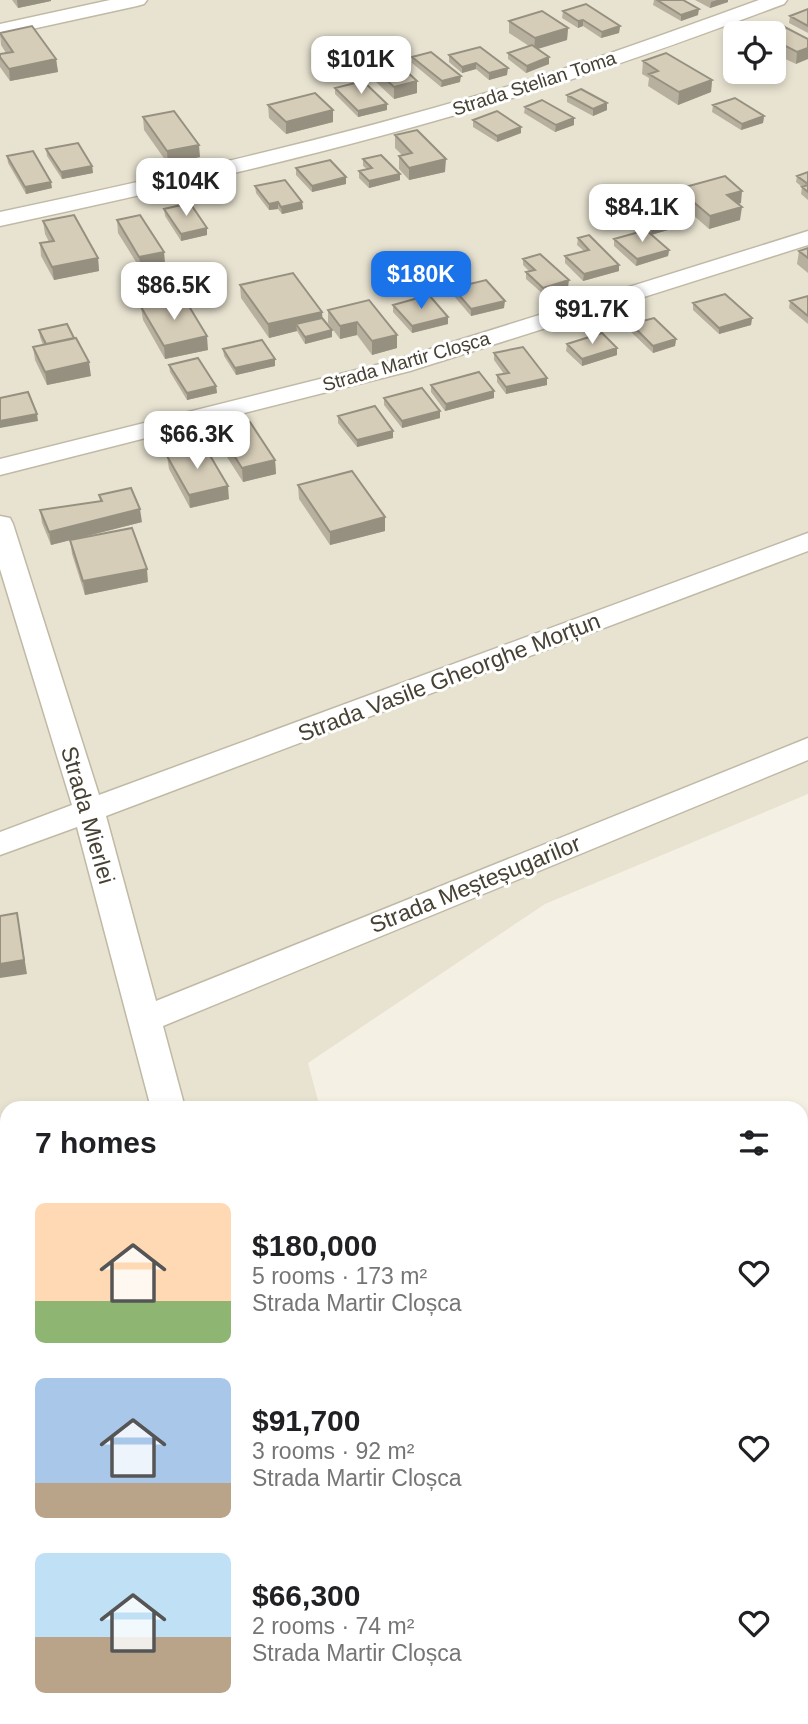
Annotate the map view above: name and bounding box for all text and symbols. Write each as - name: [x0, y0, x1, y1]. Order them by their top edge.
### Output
- map controls: [723, 21, 786, 84]
- button: locate: [723, 21, 786, 84]
- pin: $101K: [312, 36, 410, 96]
- text: $101K: [327, 46, 395, 72]
- street label: Strada Stelian Toma: [450, 47, 619, 120]
- pin: $104K: [137, 158, 235, 218]
- text: $104K: [152, 168, 220, 194]
- pin: $84.1K: [585, 184, 699, 244]
- text: $84.1K: [605, 194, 679, 220]
- pin: $180K: [372, 252, 470, 311]
- text: $180K: [387, 261, 455, 287]
- pin: $86.5K: [117, 262, 231, 322]
- text: $86.5K: [137, 272, 211, 298]
- pin: $91.7K: [535, 286, 649, 346]
- text: $91.7K: [555, 296, 629, 322]
- street label: Strada Martir Cloșca: [320, 327, 493, 395]
- pin: $66.3K: [140, 412, 254, 471]
- text: $66.3K: [160, 421, 234, 447]
- street label: Strada Vasile Gheorghe Morțun: [294, 607, 604, 747]
- street label: Strada Mierlei: [56, 743, 120, 887]
- street label: Strada Meșteșugarilor: [366, 830, 584, 938]
- icon: filters: [735, 1124, 773, 1162]
- text: 7 homes: [35, 1126, 157, 1159]
- text: $180,000: [252, 1229, 377, 1262]
- icon: home: [91, 1231, 175, 1315]
- icon: heart: [735, 1254, 773, 1292]
- text: 5 rooms · 173 m²: [252, 1263, 427, 1289]
- text: Strada Martir Cloșca: [252, 1290, 462, 1316]
- text: $91,700: [252, 1404, 360, 1437]
- icon: home: [91, 1406, 175, 1490]
- icon: heart: [735, 1429, 773, 1467]
- text: 3 rooms · 92 m²: [252, 1438, 414, 1464]
- text: Strada Martir Cloșca: [252, 1465, 462, 1491]
- text: $66,300: [252, 1579, 360, 1612]
- icon: home: [91, 1581, 175, 1665]
- icon: heart: [735, 1604, 773, 1642]
- text: 2 rooms · 74 m²: [252, 1613, 414, 1639]
- text: Strada Martir Cloșca: [252, 1640, 462, 1666]

